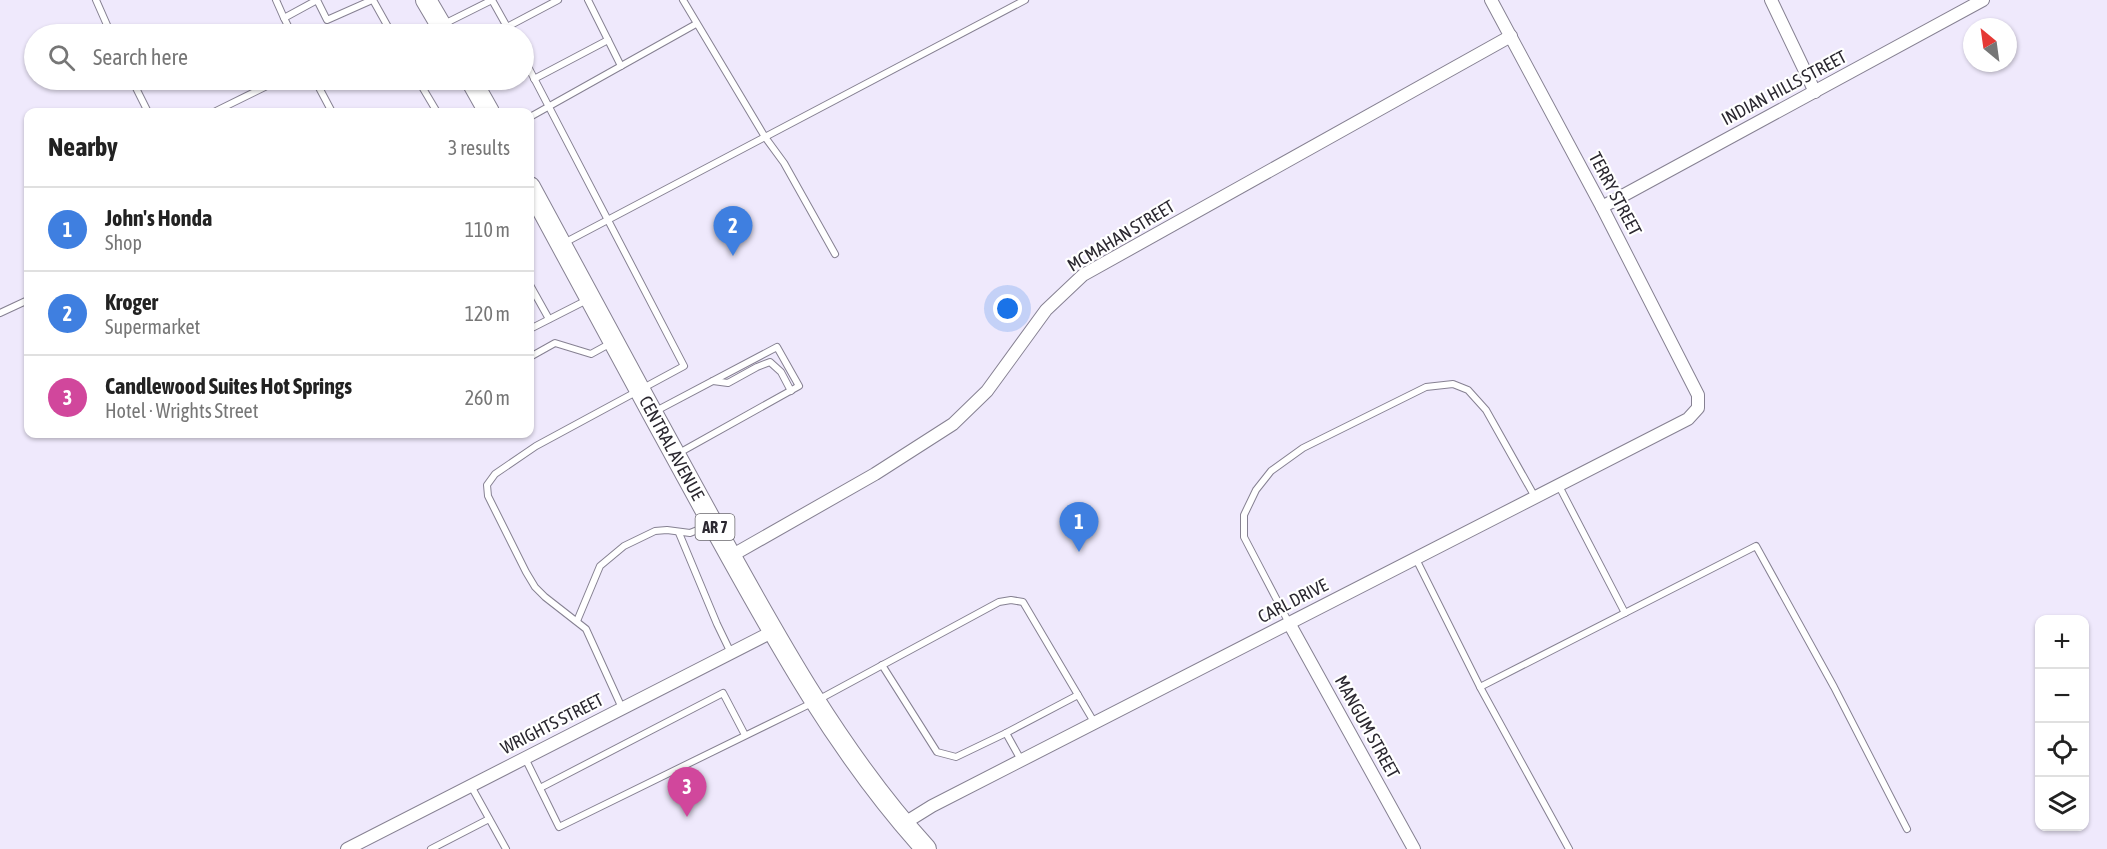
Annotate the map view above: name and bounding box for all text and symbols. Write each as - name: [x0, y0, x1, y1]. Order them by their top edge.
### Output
- north arrow: [1963, 18, 2017, 72]
- search box: [24, 24, 534, 90]
- icon: search: [45, 41, 78, 74]
- text: Search here: [93, 44, 188, 70]
- street label: INDIAN HILLS STREET: [1718, 46, 1850, 129]
- text: Nearby: [48, 132, 118, 162]
- text: 3 results: [448, 136, 510, 159]
- street label: TERRY STREET: [1585, 148, 1646, 239]
- street label: MCMAHAN STREET: [1063, 195, 1178, 276]
- text: John's Honda: [105, 205, 212, 231]
- pin: 2: [714, 206, 752, 256]
- text: 1: [63, 218, 72, 241]
- text: 110 m: [465, 218, 510, 241]
- text: Shop: [105, 231, 142, 254]
- text: Kroger: [105, 289, 158, 315]
- your location: [993, 294, 1022, 323]
- text: 2: [63, 302, 72, 325]
- text: 120 m: [465, 302, 510, 325]
- text: Supermarket: [105, 315, 200, 338]
- text: Candlewood Suites Hot Springs: [105, 373, 352, 399]
- text: 3: [63, 386, 72, 409]
- text: 260 m: [465, 386, 510, 409]
- street label: CENTRAL AVENUE: [635, 392, 709, 504]
- text: Hotel · Wrights Street: [105, 399, 258, 422]
- pin: 1: [1060, 502, 1098, 552]
- road number: AR 7: [696, 514, 734, 540]
- street label: CARL DRIVE: [1254, 574, 1331, 627]
- map controls: [2035, 615, 2089, 831]
- button: +: [2035, 615, 2089, 669]
- button: −: [2035, 669, 2089, 723]
- street label: MANGUM STREET: [1331, 672, 1404, 782]
- street label: WRIGHTS STREET: [497, 689, 607, 758]
- button: locate: [2035, 723, 2089, 777]
- pin: 3: [668, 768, 706, 817]
- button: layers: [2035, 777, 2089, 831]

